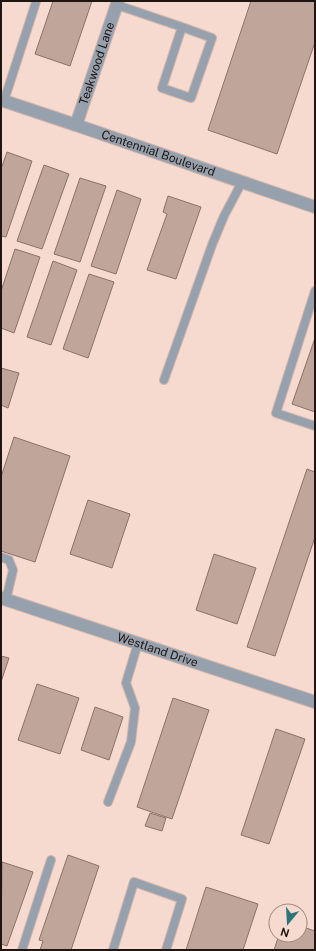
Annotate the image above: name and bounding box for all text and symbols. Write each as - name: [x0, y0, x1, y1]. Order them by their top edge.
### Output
- street label: Teakwood Lane: [76, 20, 117, 107]
- street label: Centennial Boulevard: [100, 127, 217, 179]
- street label: Westland Drive: [115, 630, 200, 670]
- north arrow: [268, 903, 308, 943]
- text: N: [279, 925, 291, 940]

